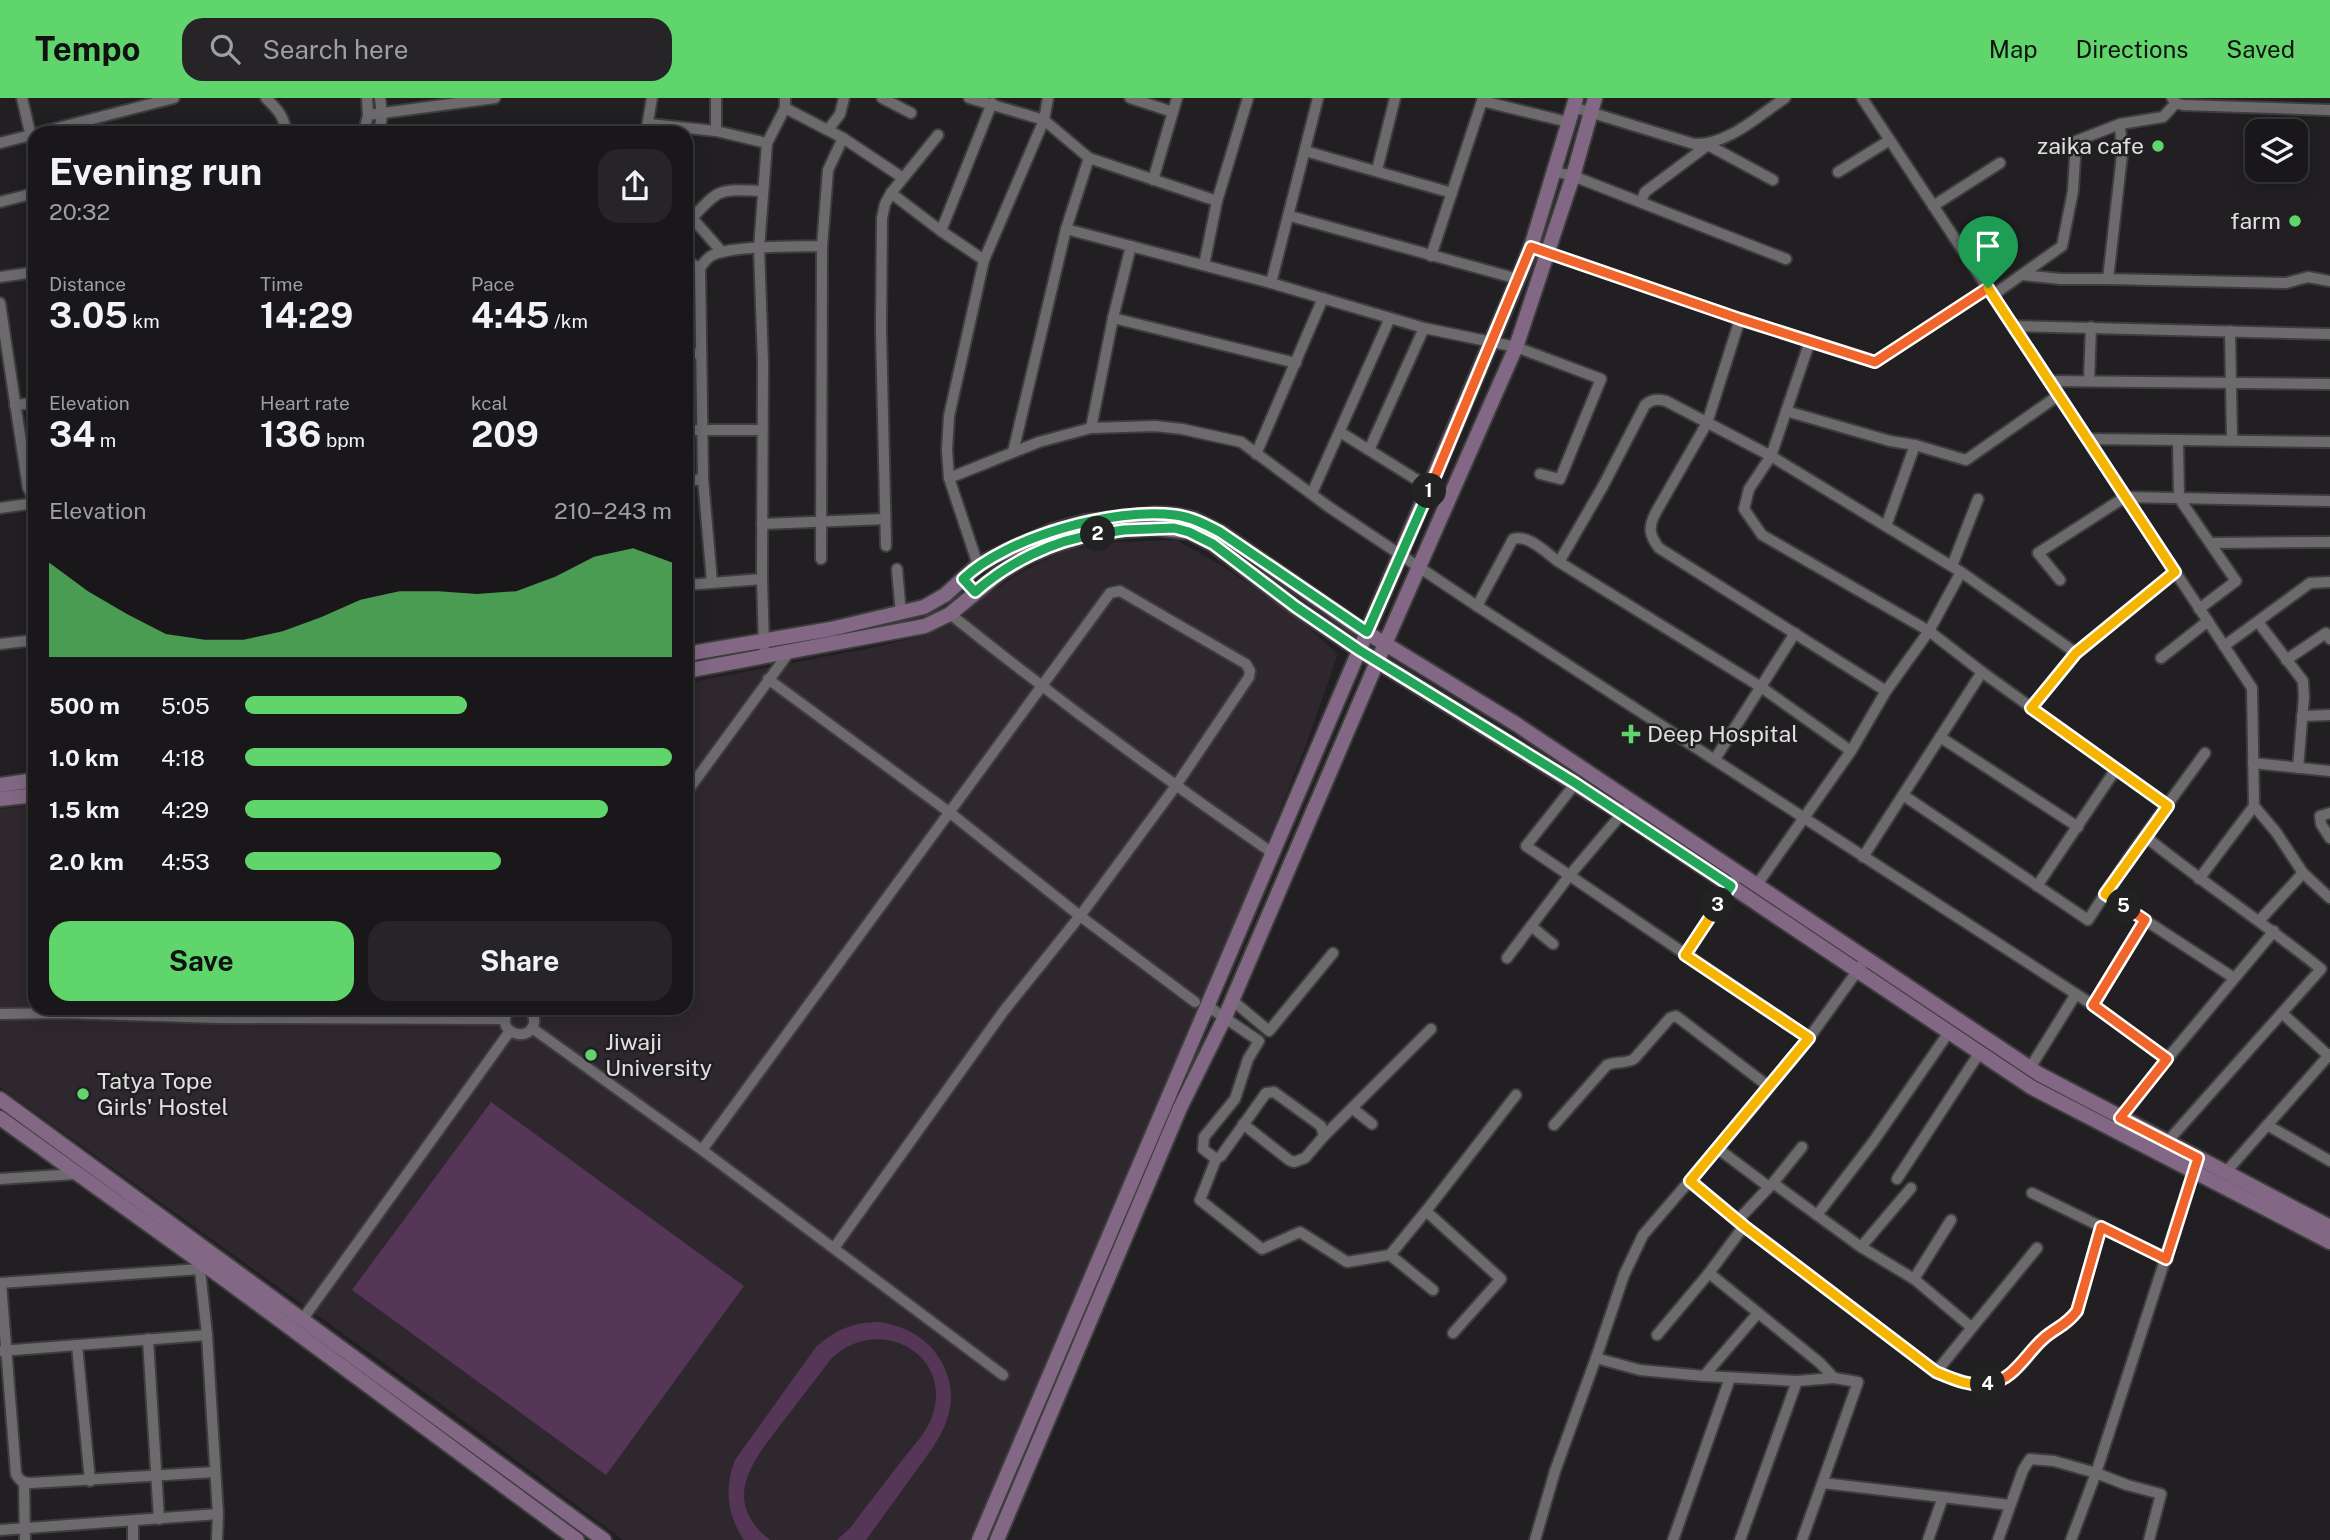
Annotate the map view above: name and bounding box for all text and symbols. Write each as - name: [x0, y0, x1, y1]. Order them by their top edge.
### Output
- search box: [182, 18, 672, 81]
- text: Tempo: [35, 30, 140, 68]
- icon: search: [206, 30, 244, 68]
- text: Search here: [262, 34, 408, 65]
- text: Map: [1989, 35, 2038, 63]
- text: Directions: [2076, 35, 2188, 63]
- text: Saved: [2226, 35, 2295, 63]
- map controls: [2245, 119, 2308, 182]
- button: layers: [2245, 119, 2308, 182]
- place label: zaika cafe: [2037, 132, 2144, 159]
- marker: zaika cafe: [2150, 138, 2166, 154]
- text: Evening run: [49, 149, 262, 194]
- button: share: [598, 149, 672, 223]
- text: 20:32: [49, 198, 110, 225]
- place label: farm: [2230, 207, 2281, 234]
- marker: farm: [2287, 213, 2303, 229]
- pin: [1958, 216, 2018, 288]
- icon: arrive: [1969, 227, 2007, 265]
- text: Distance: [49, 273, 126, 295]
- text: Time: [260, 273, 303, 295]
- text: Pace: [471, 273, 514, 295]
- text: 3.05: [49, 295, 128, 336]
- text: 14:29: [260, 295, 353, 336]
- text: 4:45: [471, 295, 549, 336]
- text: km: [128, 310, 160, 332]
- text: /km: [549, 310, 588, 332]
- text: Elevation: [49, 392, 130, 414]
- text: Heart rate: [260, 392, 350, 414]
- text: kcal: [471, 392, 508, 414]
- text: 34: [49, 414, 95, 455]
- text: 136: [260, 414, 321, 455]
- text: 209: [471, 414, 539, 455]
- text: m: [95, 429, 116, 451]
- text: bpm: [321, 429, 365, 451]
- pin: 1: [1412, 474, 1446, 508]
- text: 1: [1424, 479, 1433, 501]
- text: Elevation: [49, 497, 147, 524]
- text: 210–243 m: [554, 497, 672, 524]
- pin: 2: [1080, 516, 1116, 551]
- text: 2: [1091, 522, 1104, 544]
- text: 500 m: [49, 692, 120, 719]
- text: 5:05: [161, 692, 210, 719]
- place label: Deep Hospital: [1647, 720, 1798, 747]
- marker: Deep Hospital: [1621, 724, 1641, 744]
- text: 1.0 km: [49, 744, 119, 771]
- text: 4:18: [161, 744, 205, 771]
- text: 1.5 km: [49, 796, 120, 823]
- text: 4:29: [161, 796, 209, 823]
- text: 2.0 km: [49, 848, 124, 875]
- text: 4:53: [161, 848, 210, 875]
- pin: 3: [1700, 888, 1736, 922]
- pin: 5: [2106, 888, 2142, 924]
- text: 3: [1711, 893, 1724, 915]
- text: 5: [2117, 894, 2130, 916]
- button: Save: [49, 921, 354, 1001]
- button: Share: [368, 921, 672, 1001]
- place label: Jiwaji University: [605, 1028, 712, 1081]
- marker: Jiwaji University: [583, 1047, 599, 1063]
- place label: Tatya Tope Girls' Hostel: [97, 1067, 229, 1120]
- marker: Tatya Tope Girls' Hostel: [75, 1086, 91, 1102]
- pin: 4: [1970, 1366, 2006, 1402]
- text: 4: [1981, 1372, 1994, 1394]

